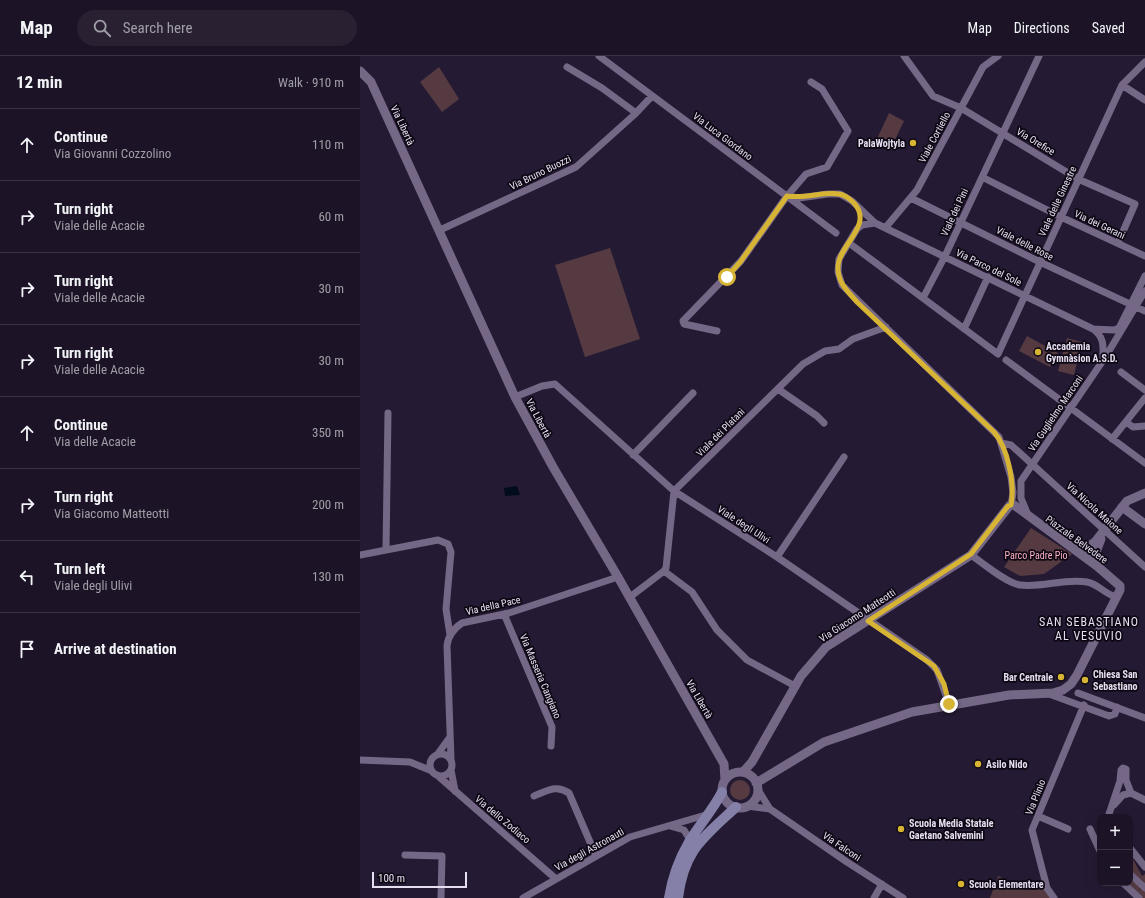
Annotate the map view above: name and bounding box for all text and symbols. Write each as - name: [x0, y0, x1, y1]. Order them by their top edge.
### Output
- search box: [77, 10, 357, 46]
- text: Map: [20, 16, 53, 39]
- icon: search: [91, 17, 113, 39]
- text: Search here: [123, 19, 193, 37]
- text: Map: [968, 20, 992, 36]
- text: Directions: [1014, 20, 1070, 36]
- text: Saved: [1092, 20, 1125, 36]
- text: 12 min: [16, 72, 62, 92]
- text: Walk · 910 m: [278, 75, 344, 90]
- street label: Via Libertà: [389, 104, 417, 147]
- street label: Via Luca Giordano: [691, 110, 755, 162]
- street label: Viale Cortiello: [917, 110, 952, 164]
- street label: Via Orefice: [1015, 126, 1057, 157]
- text: Continue: [54, 128, 108, 146]
- icon: ahead: [16, 134, 38, 156]
- text: 110 m: [312, 137, 344, 152]
- place label: PalaWojtyla: [858, 138, 905, 149]
- marker: PalaWojtyla: [908, 138, 918, 148]
- text: Via Giovanni Cozzolino: [54, 146, 171, 161]
- street label: Via Bruno Buozzi: [508, 153, 573, 192]
- street label: Viale delle Ginestre: [1036, 164, 1079, 238]
- street label: Viale dei Pini: [939, 187, 970, 238]
- text: Turn right: [54, 200, 113, 218]
- icon: right: [16, 206, 38, 228]
- street label: Via dei Gerani: [1073, 208, 1127, 241]
- text: 60 m: [318, 209, 344, 224]
- text: Viale delle Acacie: [54, 218, 145, 233]
- street label: Viale delle Rose: [994, 224, 1056, 263]
- street label: Via Parco del Sole: [954, 247, 1024, 288]
- route start: [718, 268, 736, 286]
- text: Turn right: [54, 272, 113, 290]
- icon: right: [16, 278, 38, 300]
- text: 30 m: [318, 281, 344, 296]
- text: Viale delle Acacie: [54, 290, 145, 305]
- place label: Accademia Gymnàsion A.S.D.: [1046, 341, 1118, 364]
- text: Turn right: [54, 344, 113, 362]
- marker: Accademia Gymnàsion A.S.D.: [1033, 347, 1043, 357]
- icon: right: [16, 350, 38, 372]
- text: 30 m: [318, 353, 344, 368]
- text: Viale delle Acacie: [54, 362, 145, 377]
- street label: Via Guglielmo Marconi: [1026, 373, 1085, 453]
- street label: Via Libertà: [524, 397, 554, 440]
- street label: Viale dei Platani: [694, 406, 747, 459]
- text: Continue: [54, 416, 108, 434]
- icon: ahead: [16, 422, 38, 444]
- text: 350 m: [312, 425, 344, 440]
- text: Via delle Acacie: [54, 434, 136, 449]
- street label: Via Nicola Maione: [1064, 480, 1125, 537]
- text: Turn right: [54, 488, 113, 506]
- icon: right: [16, 494, 38, 516]
- text: 200 m: [312, 497, 344, 512]
- street label: Viale degli Ulivi: [715, 503, 772, 545]
- text: Via Giacomo Matteotti: [54, 506, 169, 521]
- street label: Piazzale Belvedere: [1043, 513, 1110, 566]
- park label: Parco Padre Pio: [1004, 550, 1068, 561]
- text: Turn left: [54, 560, 105, 578]
- icon: left: [16, 566, 38, 588]
- text: 130 m: [312, 569, 344, 584]
- text: Viale degli Ulivi: [54, 578, 132, 593]
- street label: Via Giacomo Matteotti: [817, 587, 897, 644]
- street label: Via della Pace: [465, 594, 522, 617]
- district label: SAN SEBASTIANO AL VESUVIO: [1039, 615, 1139, 643]
- street label: Via Masseria Cangiano: [518, 632, 563, 720]
- icon: arrive: [16, 638, 38, 660]
- text: Arrive at destination: [54, 640, 177, 658]
- place label: Chiesa San Sebastiano: [1093, 669, 1138, 692]
- place label: Bar Centrale: [1003, 672, 1053, 683]
- marker: Bar Centrale: [1056, 672, 1066, 682]
- marker: Chiesa San Sebastiano: [1080, 675, 1090, 685]
- street label: Via Libertà: [684, 678, 715, 721]
- route end: [940, 695, 958, 713]
- marker: Asilo Nido: [973, 759, 983, 769]
- place label: Asilo Nido: [986, 759, 1027, 770]
- street label: Via Plinio: [1023, 778, 1048, 817]
- street label: Via dello Zodiaco: [473, 793, 532, 846]
- map controls: [1097, 814, 1133, 886]
- button: +: [1097, 814, 1133, 850]
- place label: Scuola Media Statale Gaetano Salvemini: [909, 818, 994, 841]
- marker: Scuola Media Statale Gaetano Salvemini: [896, 824, 906, 834]
- street label: Via degli Astronauti: [553, 826, 626, 873]
- street label: Via Falconi: [821, 830, 863, 863]
- button: −: [1097, 850, 1133, 886]
- scale bar: [372, 870, 467, 889]
- text: 100 m: [378, 872, 405, 885]
- marker: Scuola Elementare: [956, 879, 966, 889]
- place label: Scuola Elementare: [969, 879, 1044, 890]

